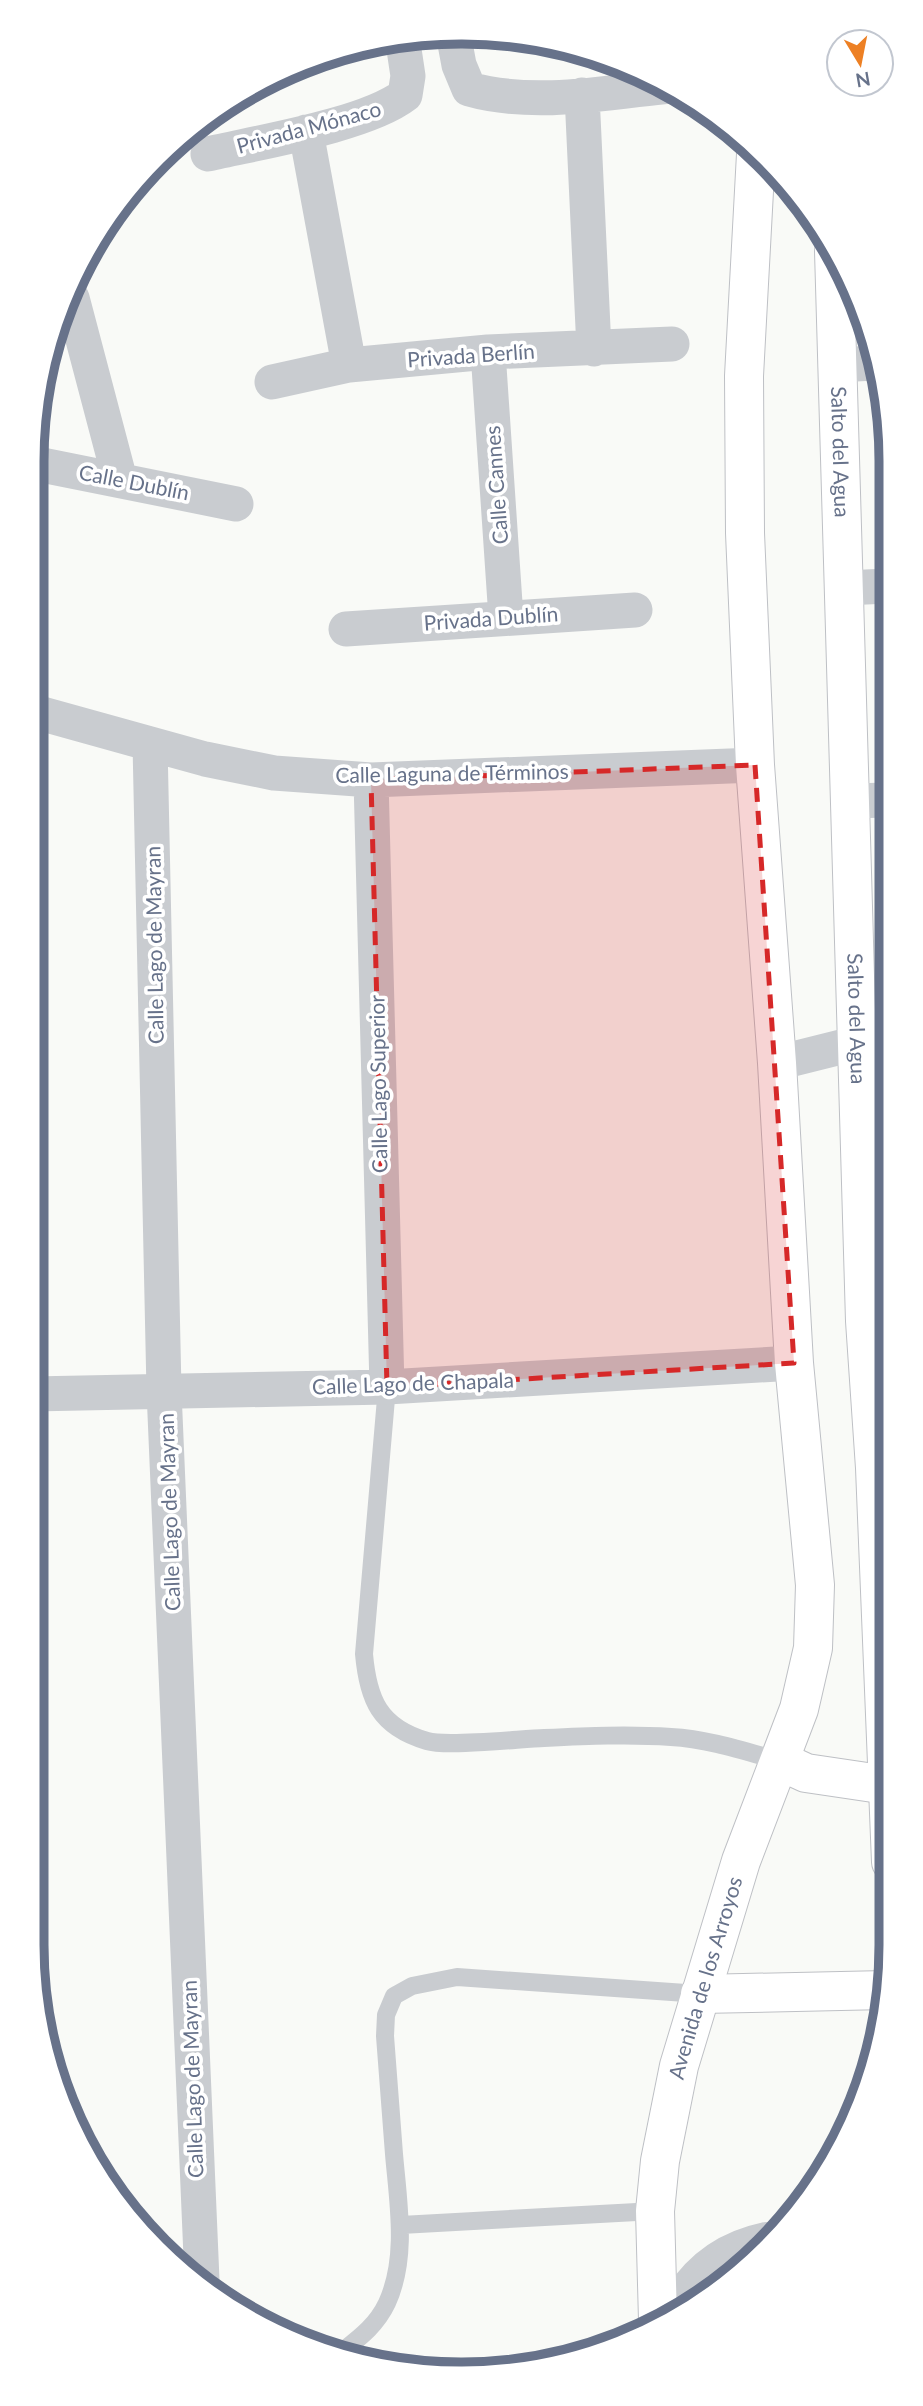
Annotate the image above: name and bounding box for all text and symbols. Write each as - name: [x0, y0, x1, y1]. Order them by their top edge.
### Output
- north arrow: [825, 28, 895, 98]
- text: N: [854, 68, 872, 93]
- street label: Privada Mónaco: [234, 95, 384, 158]
- street label: Privada Berlín: [406, 338, 535, 371]
- street label: Salto del Agua: [827, 386, 856, 518]
- street label: Calle Cannes: [479, 425, 512, 545]
- street label: Calle Dublín: [77, 459, 192, 504]
- street label: Privada Dublín: [423, 600, 559, 635]
- street label: Calle Laguna de Términos: [335, 758, 569, 787]
- street label: Calle Lago de Mayran: [139, 846, 168, 1044]
- street label: Salto del Agua: [843, 953, 872, 1085]
- street label: Calle Lago Superior: [363, 994, 392, 1173]
- street label: Calle Lago de Chapala: [312, 1366, 514, 1399]
- street label: Calle Lago de Mayran: [153, 1413, 184, 1612]
- street label: Avenida de los Arroyos: [663, 1873, 747, 2081]
- street label: Calle Lago de Mayran: [176, 1980, 207, 2179]

